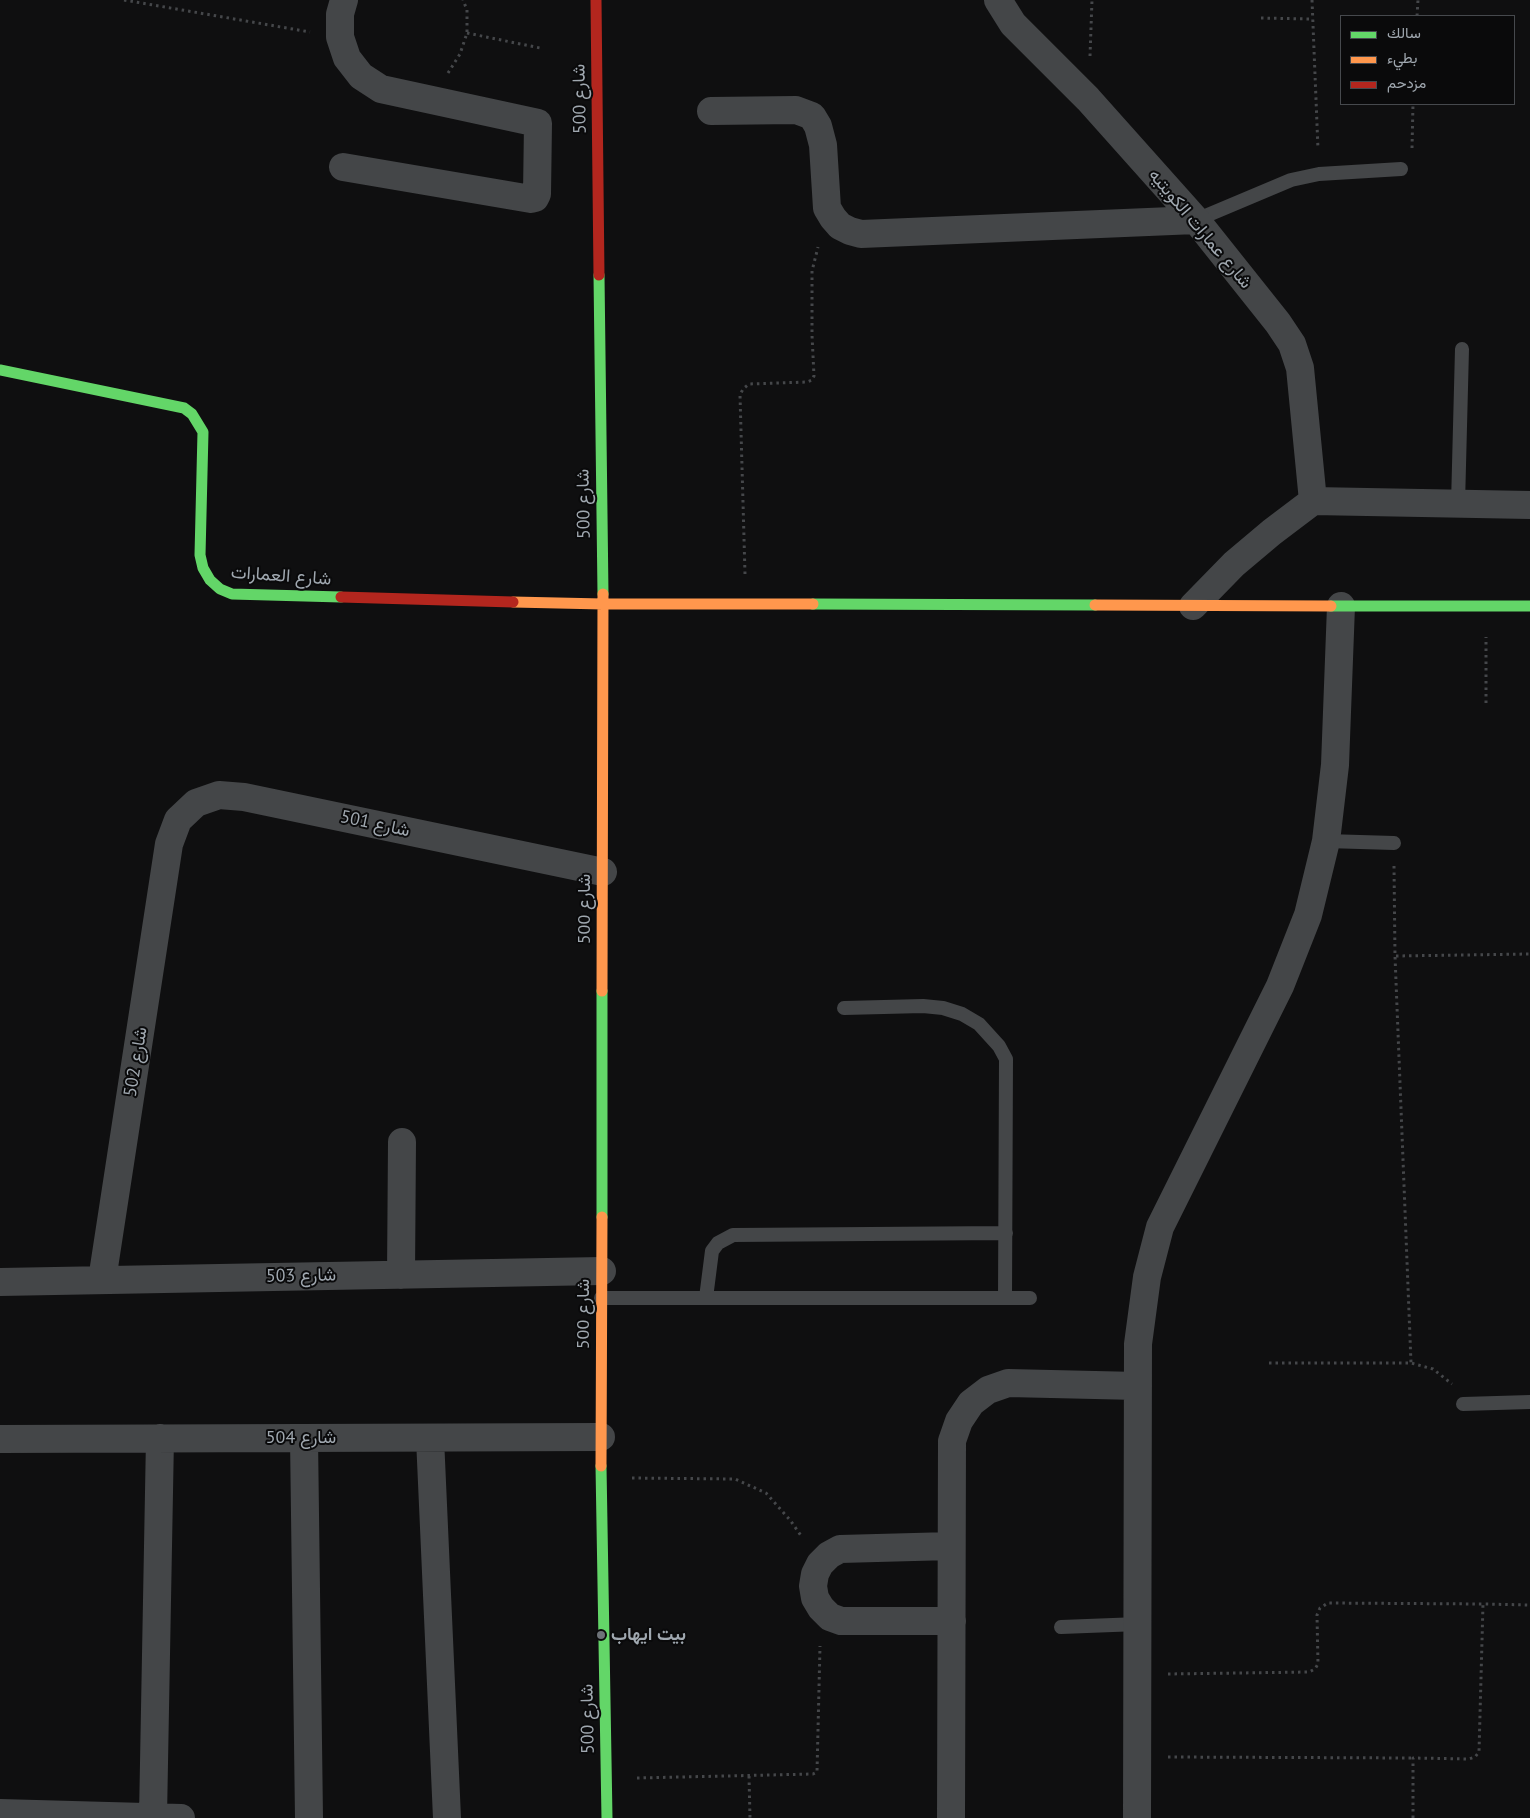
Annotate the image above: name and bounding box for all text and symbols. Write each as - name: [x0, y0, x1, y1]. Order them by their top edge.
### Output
- legend: [1340, 15, 1515, 105]
- text: سالك: [1387, 23, 1421, 42]
- text: بطيء: [1387, 48, 1417, 67]
- street label: شارع 500: [569, 64, 591, 134]
- text: مزدحم: [1387, 73, 1426, 92]
- street label: شارع عمارات الكويتيه: [1144, 165, 1256, 293]
- street label: شارع 500: [573, 469, 595, 539]
- street label: شارع العمارات: [230, 562, 332, 590]
- street label: شارع 501: [338, 806, 412, 842]
- street label: شارع 500: [574, 874, 596, 944]
- street label: شارع 502: [120, 1026, 152, 1098]
- street label: شارع 503: [266, 1265, 336, 1287]
- street label: شارع 500: [573, 1279, 595, 1349]
- street label: شارع 504: [266, 1427, 336, 1449]
- place label: بيت ايهاب: [611, 1624, 686, 1646]
- marker: بيت ايهاب: [595, 1629, 607, 1641]
- street label: شارع 500: [577, 1684, 599, 1754]

